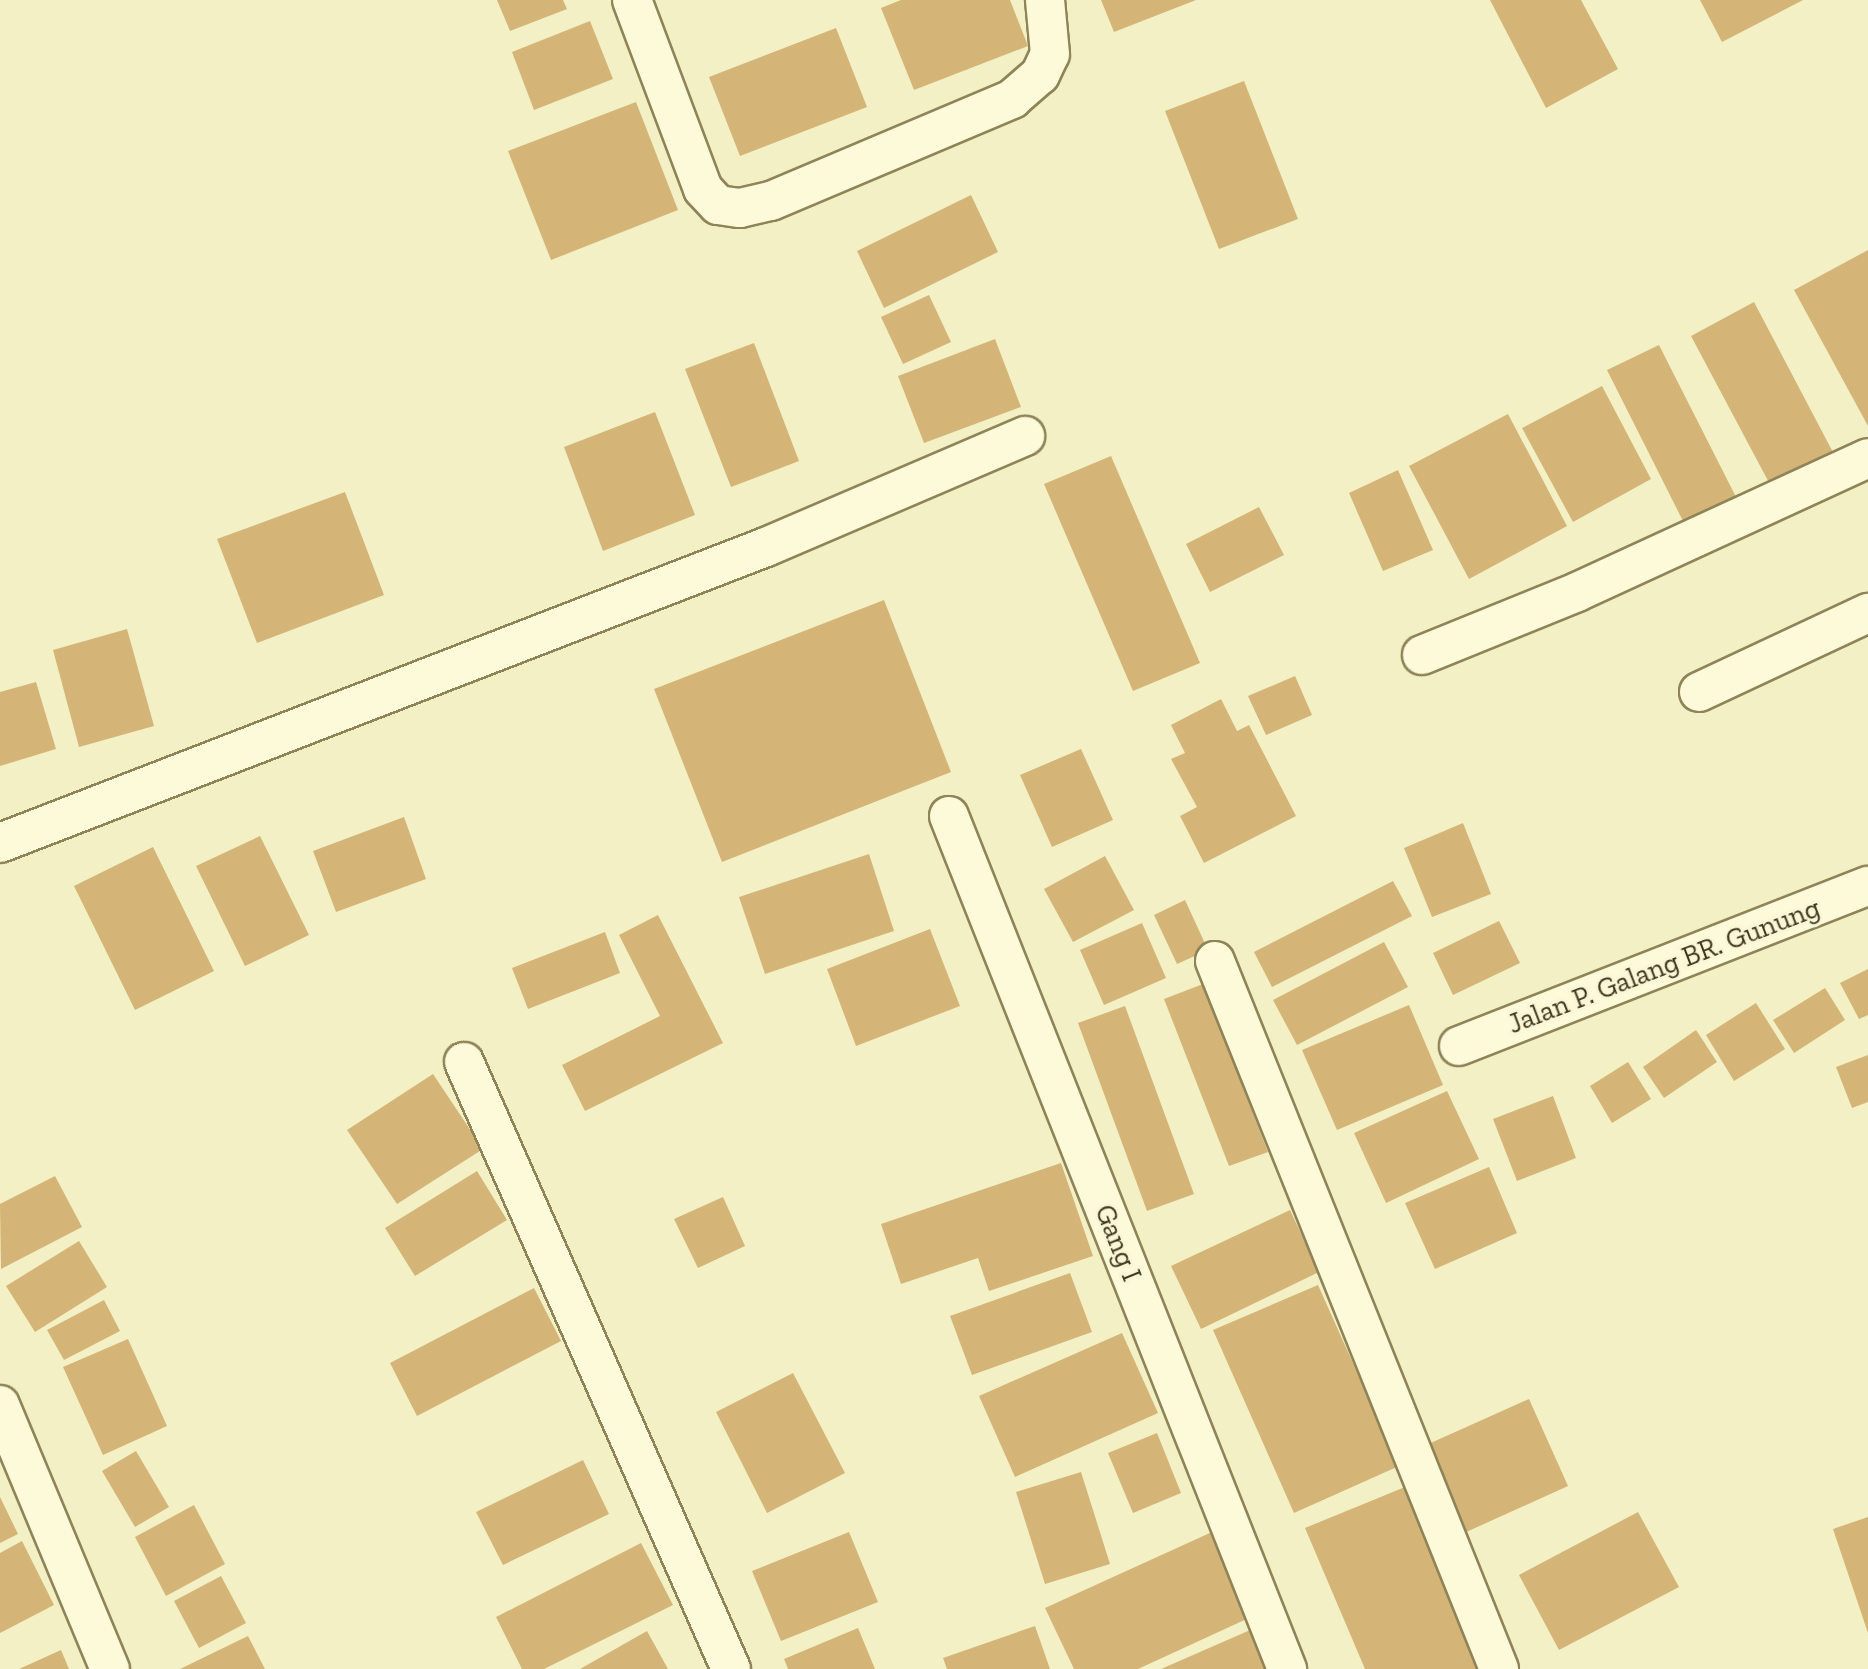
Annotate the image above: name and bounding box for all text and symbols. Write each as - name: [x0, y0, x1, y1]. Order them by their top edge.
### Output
- street label: Jalan P. Galang BR. Gunung: [1503, 891, 1825, 1041]
- street label: Gang I: [1088, 1200, 1148, 1286]

